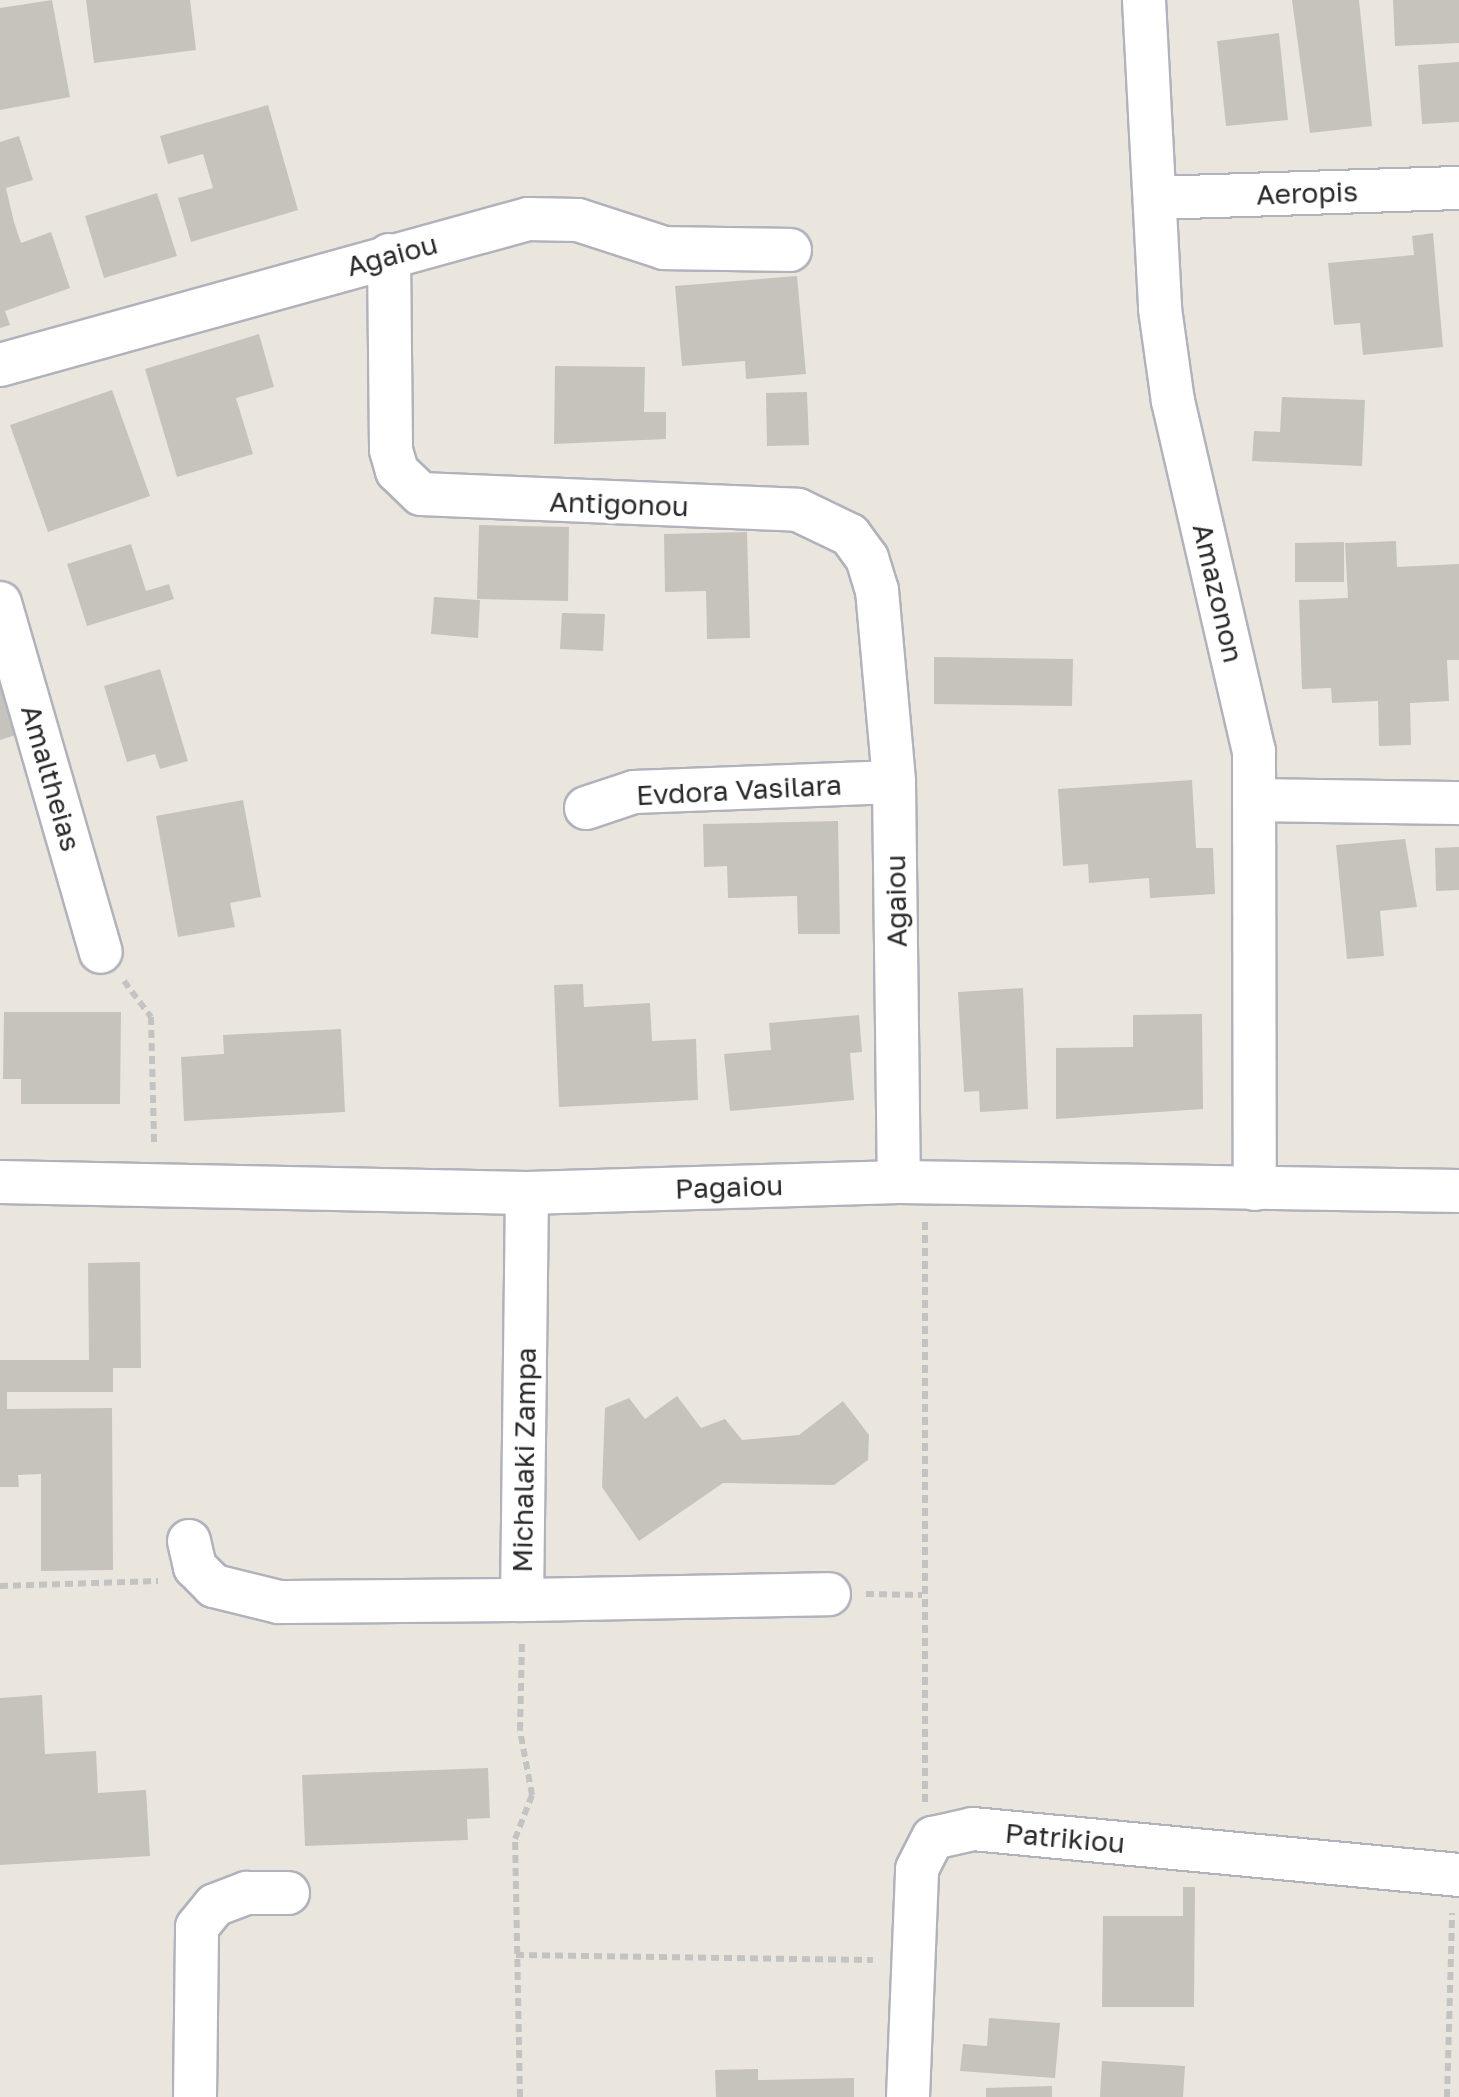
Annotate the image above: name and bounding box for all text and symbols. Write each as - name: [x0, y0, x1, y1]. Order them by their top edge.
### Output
- street label: Aeropis: [1256, 174, 1358, 212]
- street label: Agaiou: [343, 227, 441, 283]
- street label: Antigonou: [549, 485, 689, 523]
- street label: Amazonon: [1186, 520, 1250, 666]
- street label: Amaltheias: [14, 701, 88, 855]
- street label: Evdora Vasilara: [635, 768, 843, 812]
- street label: Agaiou: [878, 854, 914, 948]
- street label: Pagaiou: [674, 1168, 784, 1206]
- street label: Michalaki Zampa: [505, 1347, 543, 1573]
- street label: Patrikiou: [1004, 1816, 1126, 1860]

